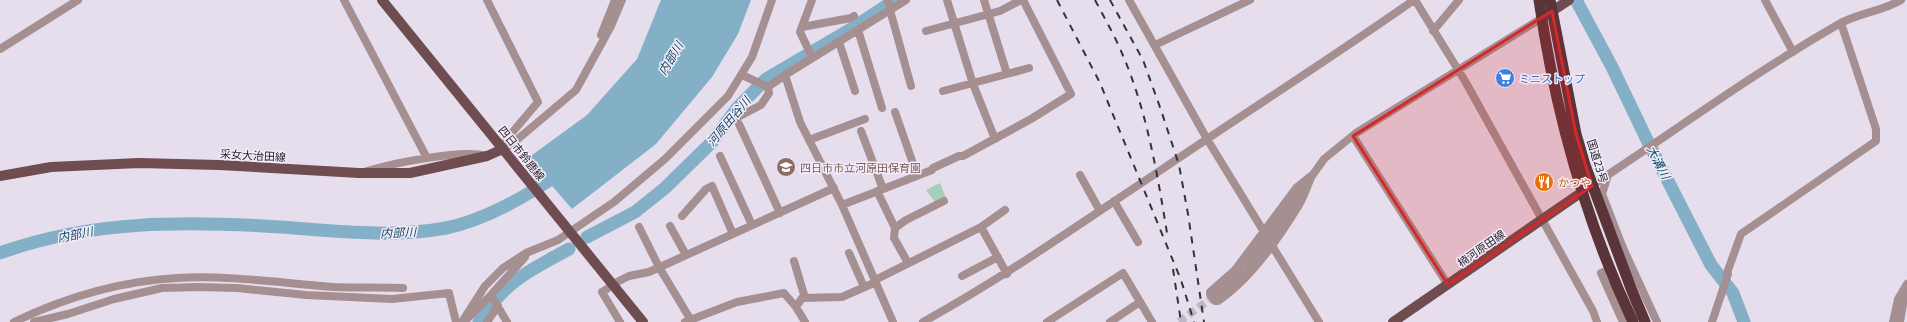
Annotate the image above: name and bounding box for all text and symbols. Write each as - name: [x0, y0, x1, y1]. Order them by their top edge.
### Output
- water label: 内部川: [655, 37, 686, 77]
- supermarket icon: ミニストップ: [1494, 67, 1516, 89]
- place label: ミニストップ: [1519, 72, 1585, 85]
- water label: 河原田谷川: [703, 92, 754, 148]
- street label: 四日市鈴鹿線: [496, 123, 548, 183]
- street label: 国道23号: [1585, 137, 1611, 185]
- water label: 大溝川: [1645, 143, 1674, 183]
- street label: 采女大治田線: [220, 147, 286, 163]
- school or university icon: 四日市市立河原田保育園: [775, 156, 797, 178]
- place label: 四日市市立河原田保育園: [800, 161, 921, 174]
- restaurant icon: かつや: [1533, 171, 1555, 193]
- place label: かつや: [1558, 176, 1591, 189]
- water label: 内部川: [56, 223, 96, 244]
- water label: 内部川: [380, 224, 418, 240]
- street label: 楠河原田線: [1455, 227, 1507, 269]

